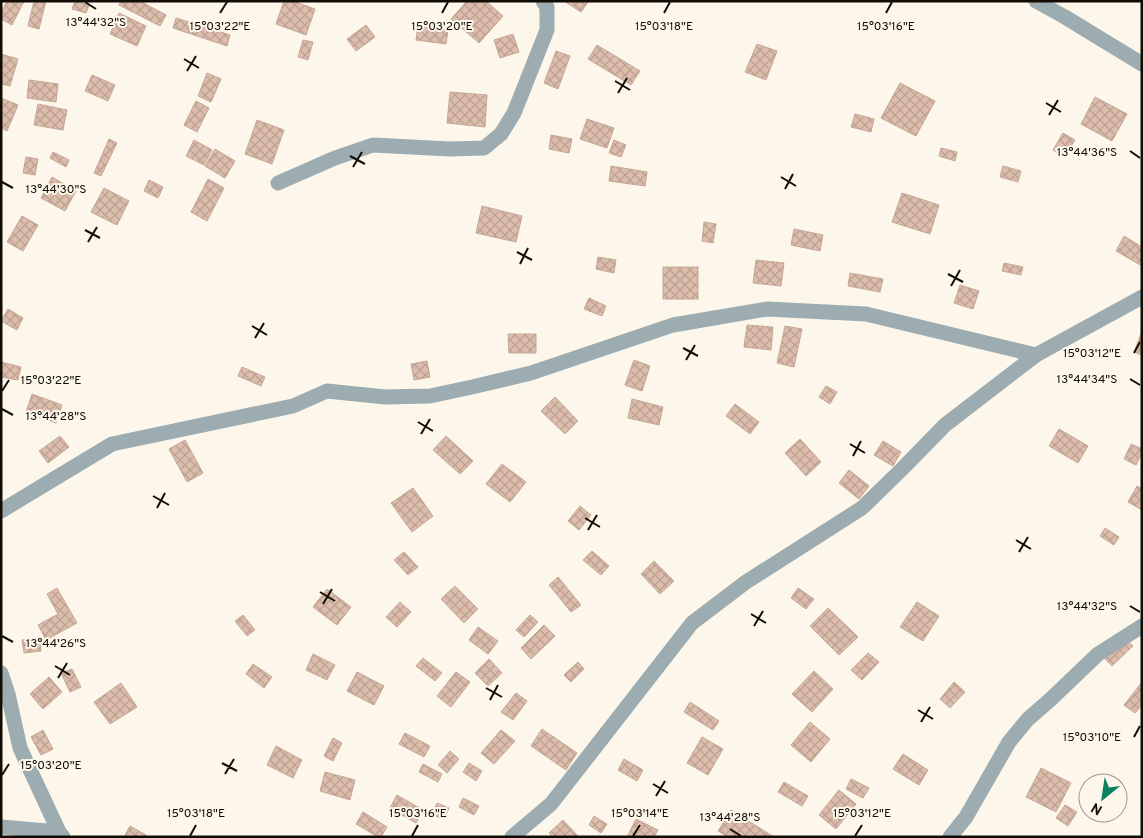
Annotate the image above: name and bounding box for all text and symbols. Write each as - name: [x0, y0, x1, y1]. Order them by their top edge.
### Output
- text: 13°44'32"S: [66, 15, 126, 31]
- text: 15°03'22"E: [189, 19, 251, 35]
- text: 15°03'20"E: [411, 19, 473, 35]
- text: 15°03'18"E: [635, 19, 693, 35]
- text: 15°03'16"E: [857, 19, 915, 35]
- text: 13°44'36"S: [1057, 145, 1117, 161]
- text: 13°44'30"S: [26, 182, 86, 198]
- text: 15°03'12"E: [1063, 346, 1121, 362]
- text: 13°44'34"S: [1057, 372, 1117, 388]
- text: 15°03'22"E: [20, 373, 82, 389]
- text: 13°44'28"S: [26, 409, 86, 425]
- text: 13°44'32"S: [1057, 599, 1117, 615]
- text: 13°44'26"S: [26, 636, 86, 652]
- text: 15°03'10"E: [1063, 730, 1121, 746]
- text: 15°03'20"E: [20, 758, 82, 774]
- north arrow: [1078, 773, 1128, 823]
- text: N: [1089, 798, 1106, 818]
- text: 15°03'18"E: [167, 806, 225, 822]
- text: 15°03'16"E: [389, 806, 447, 822]
- text: 15°03'14"E: [611, 806, 669, 822]
- text: 15°03'12"E: [833, 806, 891, 822]
- text: 13°44'28"S: [700, 810, 760, 826]

